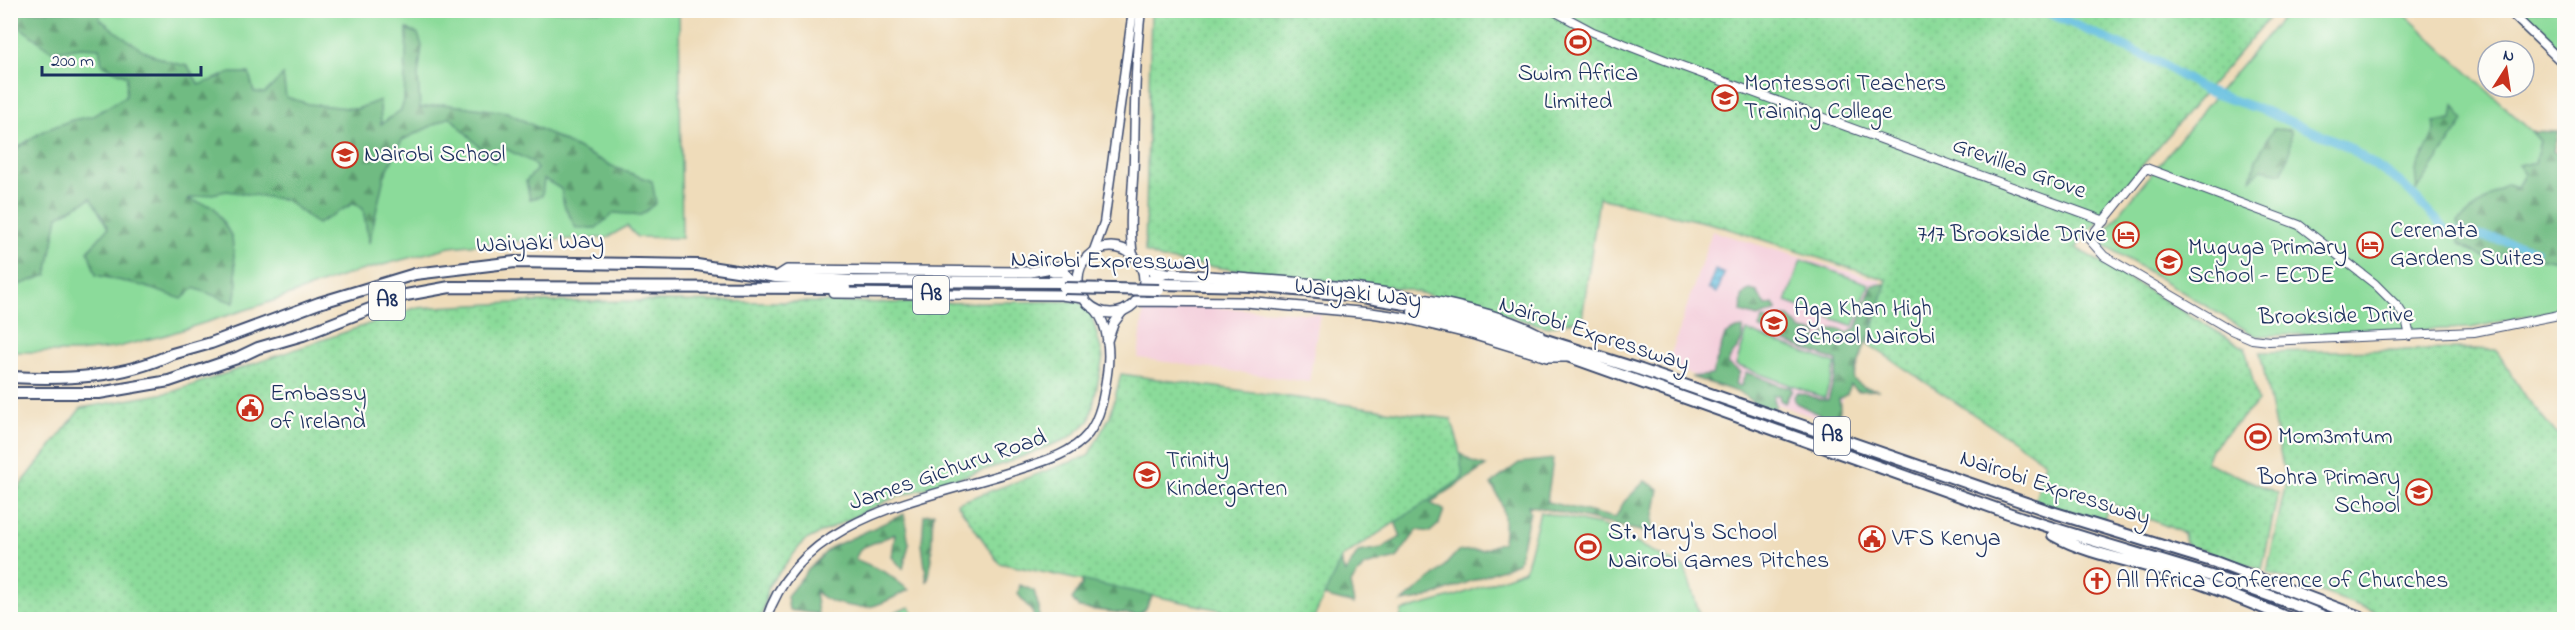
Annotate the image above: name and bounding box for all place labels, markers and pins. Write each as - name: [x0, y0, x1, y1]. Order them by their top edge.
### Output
- sports icon: Swim Africa Limited: [1563, 27, 1593, 57]
- place label: Swim Africa Limited: [1518, 57, 1638, 120]
- place label: Montessori Teachers Training College: [1744, 67, 1946, 130]
- school or university icon: Montessori Teachers Training College: [1710, 83, 1740, 113]
- place label: Nairobi School: [364, 138, 505, 173]
- school or university icon: Nairobi School: [330, 140, 360, 170]
- place label: Cerenata Gardens Suites: [2390, 214, 2544, 277]
- place label: 717 Brookside Drive: [1917, 218, 2106, 253]
- hotel icon: 717 Brookside Drive: [2111, 220, 2141, 250]
- hotel icon: Cerenata Gardens Suites: [2355, 230, 2385, 260]
- place label: Muguga Primary School - ECDE: [2188, 231, 2347, 294]
- school or university icon: Muguga Primary School - ECDE: [2154, 247, 2184, 277]
- place label: Aga Khan High School Nairobi: [1794, 292, 1935, 355]
- school or university icon: Aga Khan High School Nairobi: [1759, 308, 1789, 338]
- place label: Embassy of Ireland: [270, 377, 367, 440]
- public building icon: Embassy of Ireland: [235, 393, 265, 423]
- place label: Mom3mtum: [2278, 420, 2393, 455]
- sports icon: Mom3mtum: [2243, 422, 2273, 452]
- place label: Trinity Kindergarten: [1166, 444, 1287, 507]
- school or university icon: Trinity Kindergarten: [1132, 460, 1162, 490]
- place label: Bohra Primary School: [2257, 461, 2400, 524]
- school or university icon: Bohra Primary School: [2404, 477, 2434, 507]
- place label: St. Mary's School Nairobi Games Pitches: [1608, 516, 1829, 579]
- place label: VFS Kenya: [1891, 522, 2001, 558]
- public building icon: VFS Kenya: [1857, 524, 1887, 554]
- sports icon: St. Mary's School Nairobi Games Pitches: [1573, 532, 1603, 562]
- place label: All Africa Conference of Churches: [2116, 564, 2449, 599]
- church icon: All Africa Conference of Churches: [2082, 566, 2112, 596]

